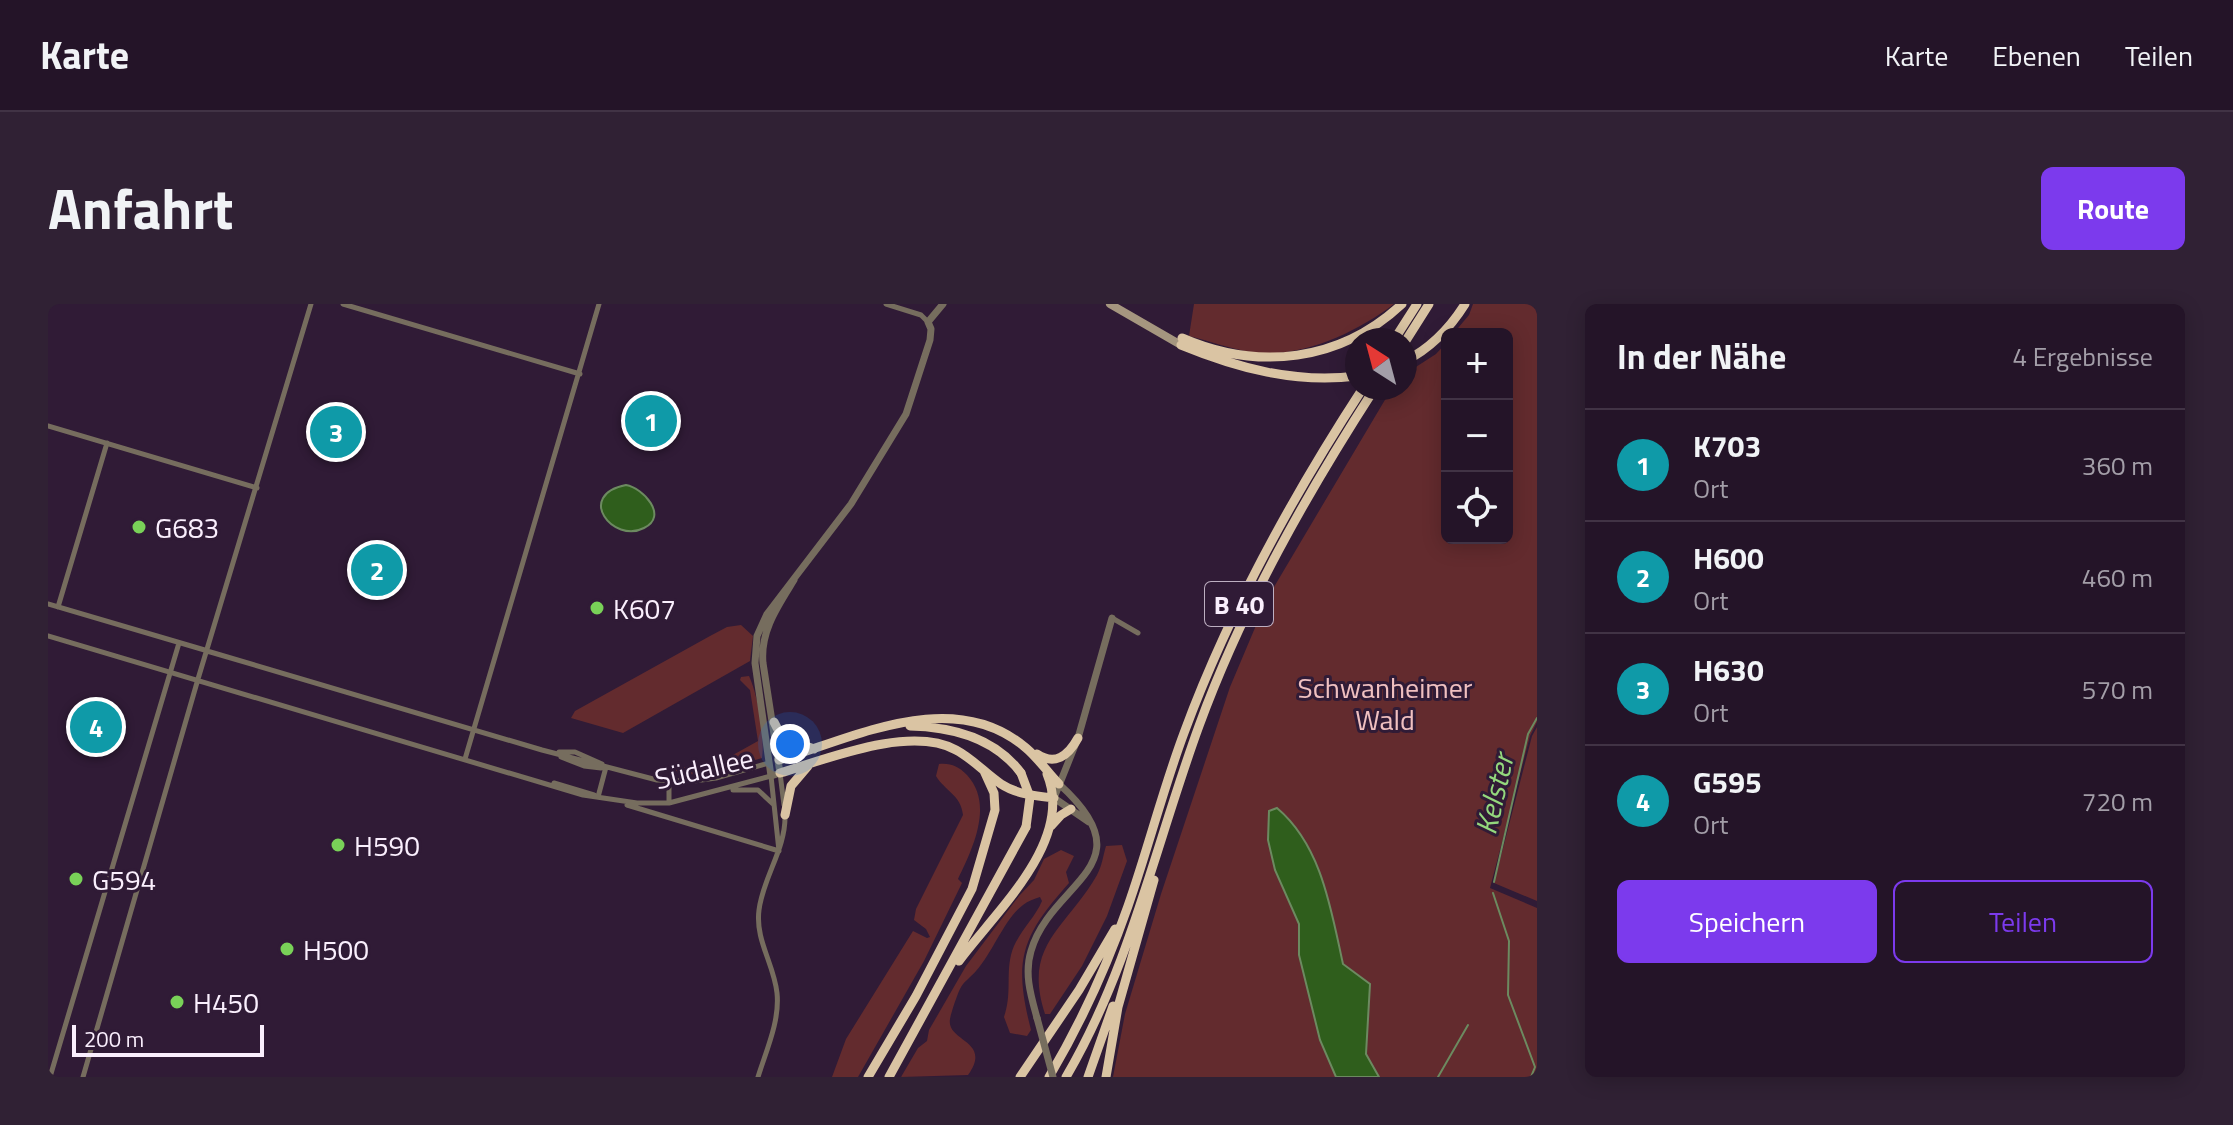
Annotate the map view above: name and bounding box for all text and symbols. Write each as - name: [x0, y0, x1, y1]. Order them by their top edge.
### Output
- text: Karte: [40, 26, 129, 84]
- text: Karte: [1885, 34, 1948, 77]
- text: Ebenen: [1992, 34, 2081, 77]
- text: Teilen: [2125, 34, 2193, 77]
- text: Anfahrt: [48, 166, 233, 251]
- button: Route: [2041, 167, 2185, 250]
- north arrow: [1345, 328, 1417, 400]
- map controls: [1441, 328, 1513, 544]
- button: +: [1441, 328, 1513, 400]
- text: In der Nähe: [1617, 330, 1786, 382]
- text: 4 Ergebnisse: [2012, 337, 2153, 376]
- pin: 1: [625, 391, 677, 451]
- button: −: [1441, 400, 1513, 472]
- pin: 3: [310, 402, 362, 462]
- text: K703: [1693, 423, 1761, 469]
- text: 1: [1636, 446, 1650, 485]
- text: 360 m: [2082, 446, 2153, 485]
- text: Ort: [1693, 469, 1728, 508]
- button: locate: [1441, 472, 1513, 544]
- place label: G683: [155, 506, 219, 549]
- marker: G683: [130, 518, 148, 536]
- text: H600: [1693, 535, 1764, 581]
- pin: 2: [351, 540, 403, 600]
- text: 2: [1636, 558, 1650, 597]
- text: 460 m: [2082, 558, 2153, 597]
- text: Ort: [1693, 581, 1728, 620]
- road number: B 40: [1205, 582, 1273, 626]
- place label: K607: [613, 587, 676, 630]
- marker: K607: [588, 599, 606, 617]
- text: H630: [1693, 647, 1764, 693]
- park label: Schwanheimer Wald: [1297, 666, 1473, 741]
- text: 3: [1636, 670, 1650, 709]
- text: 570 m: [2082, 670, 2153, 709]
- text: Ort: [1693, 693, 1728, 732]
- pin: 4: [70, 697, 122, 757]
- your location: [770, 724, 810, 764]
- street label: Südallee: [650, 736, 758, 800]
- water label: Kelster: [1462, 746, 1526, 839]
- text: G595: [1693, 759, 1762, 805]
- text: 4: [1636, 782, 1650, 821]
- text: 720 m: [2082, 782, 2153, 821]
- text: Ort: [1693, 805, 1728, 844]
- place label: H590: [354, 824, 420, 867]
- marker: H590: [329, 836, 347, 854]
- place label: G594: [92, 858, 156, 901]
- marker: G594: [67, 870, 85, 888]
- button: Speichern: [1617, 880, 1877, 963]
- button: Teilen: [1893, 880, 2153, 963]
- place label: H500: [303, 928, 369, 971]
- marker: H500: [278, 940, 296, 958]
- place label: H450: [193, 981, 259, 1024]
- marker: H450: [168, 993, 186, 1011]
- scale bar: [72, 1021, 264, 1057]
- text: 200 m: [84, 1022, 144, 1056]

